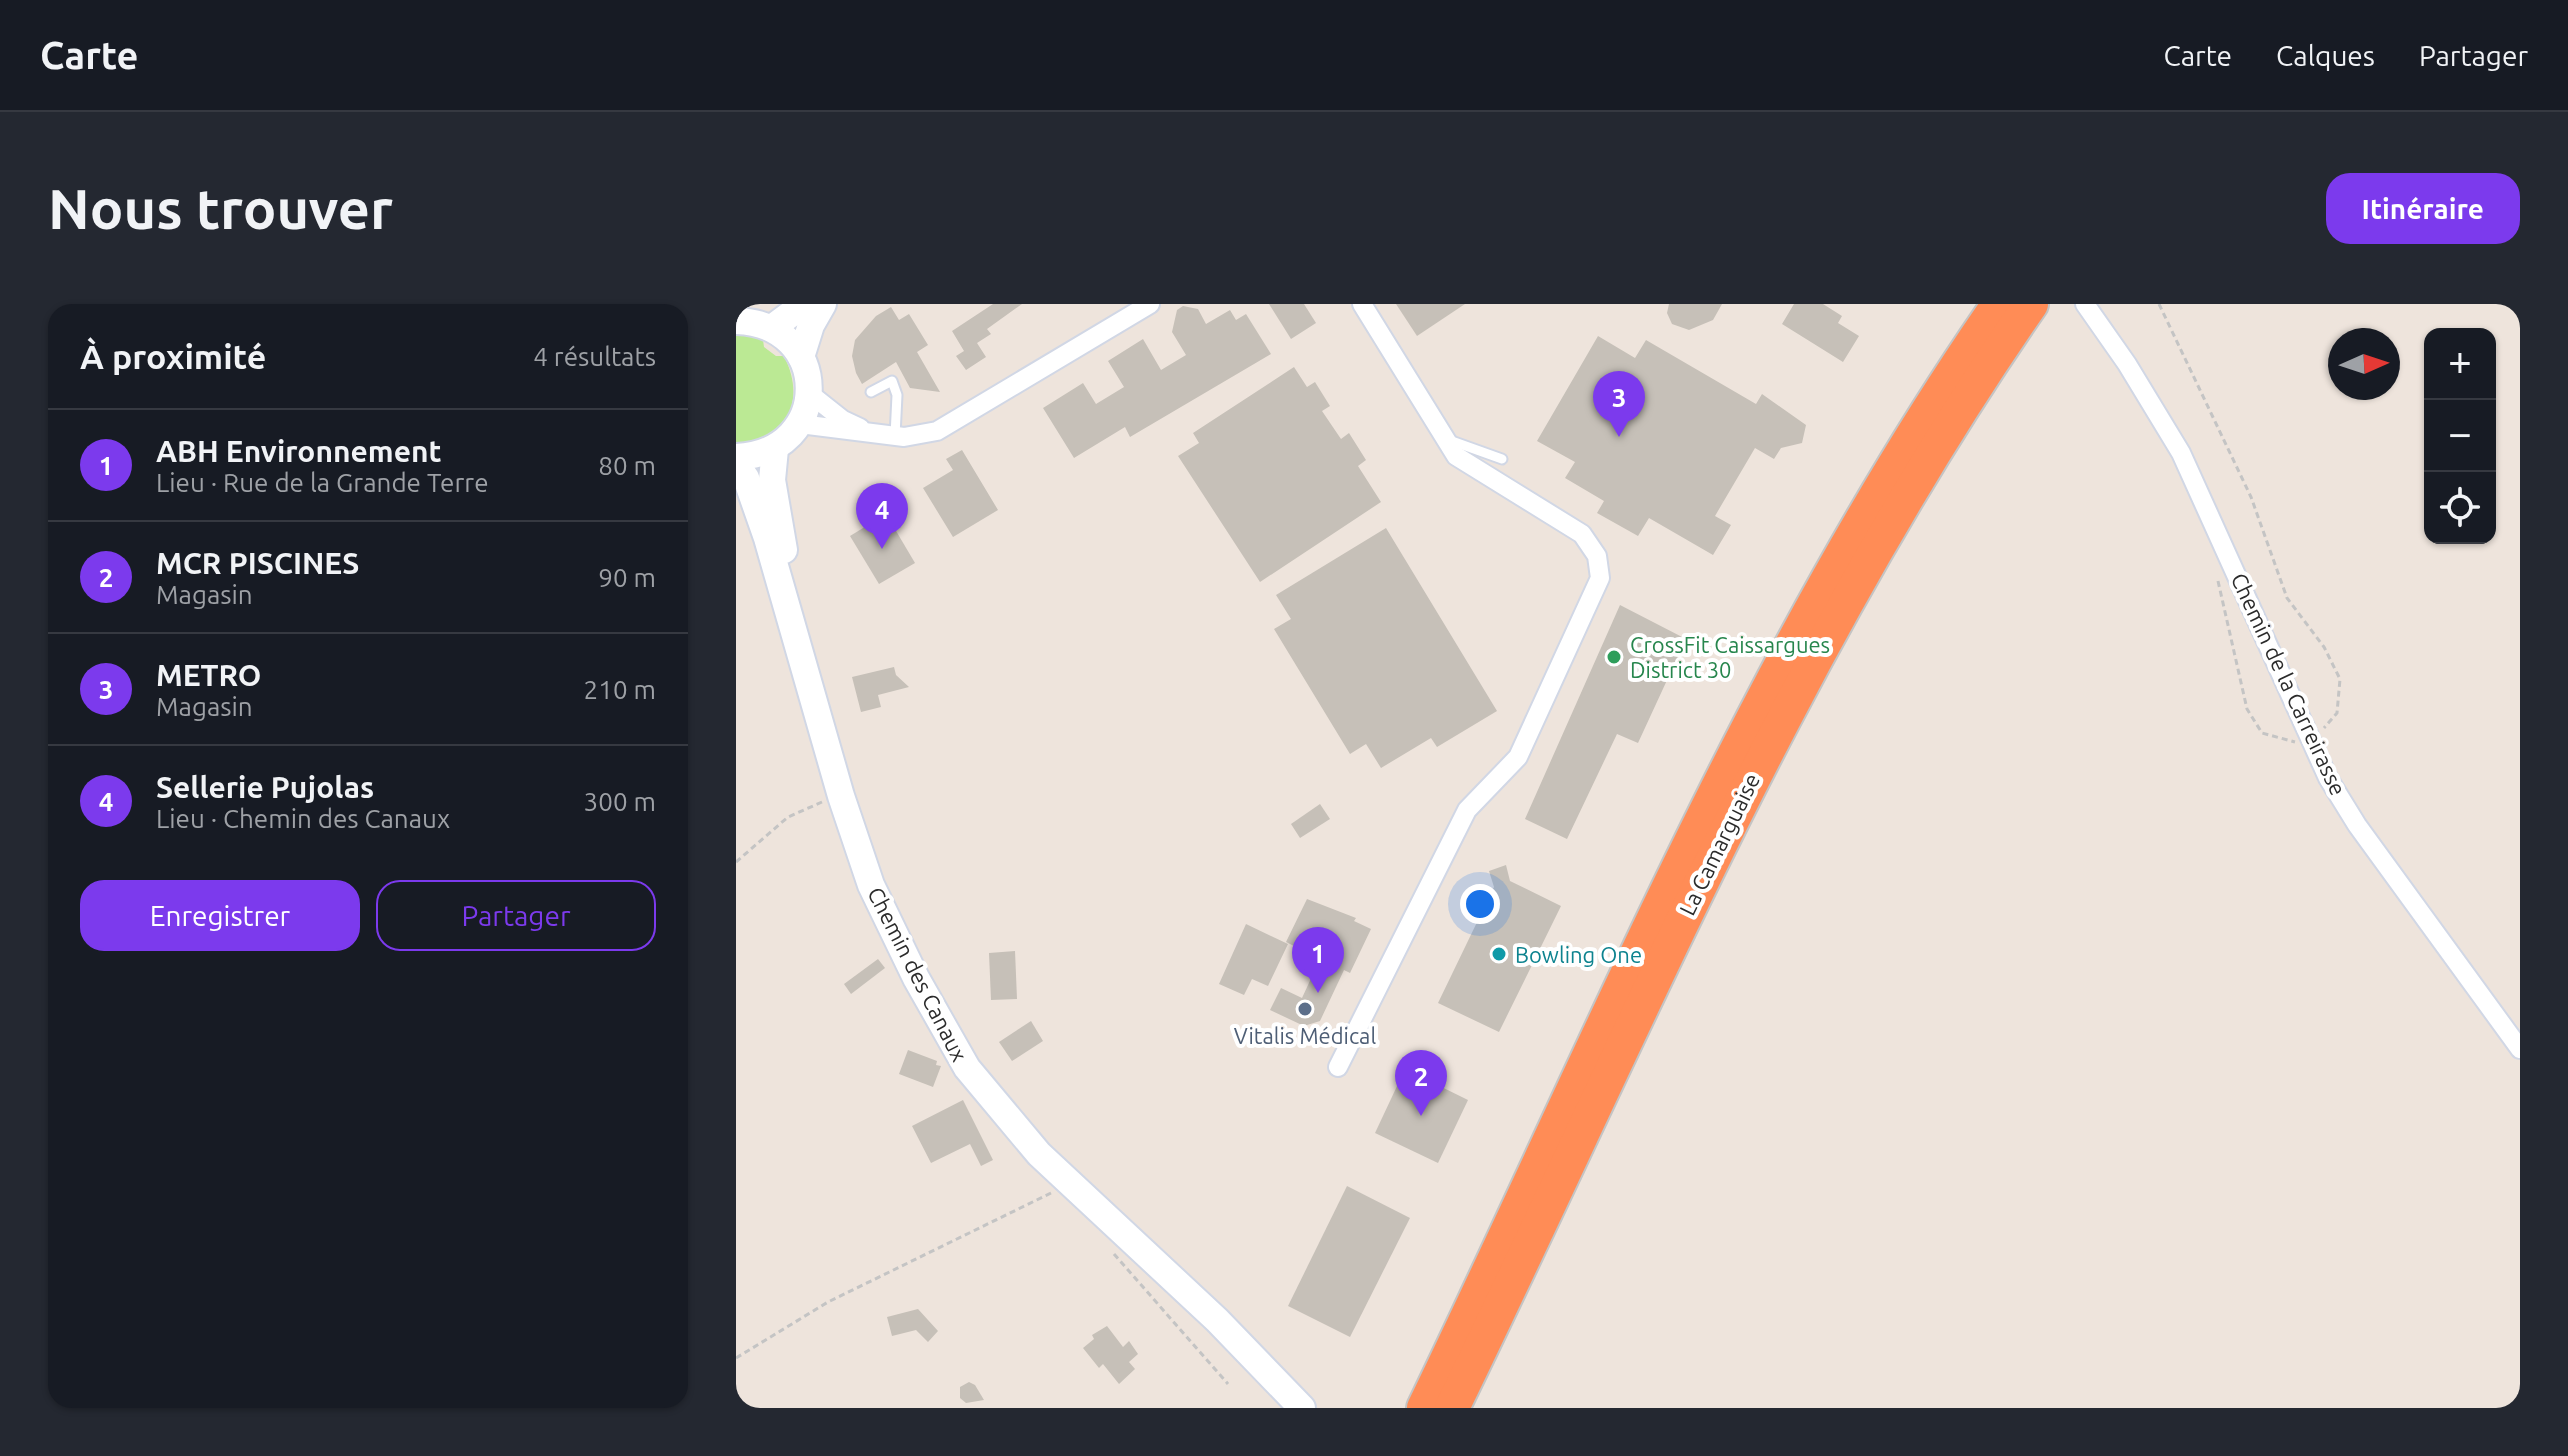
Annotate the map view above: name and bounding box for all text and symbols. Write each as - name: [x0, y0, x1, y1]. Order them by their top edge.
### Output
- text: Carte: [40, 34, 139, 76]
- text: Carte: [2163, 40, 2232, 71]
- text: Calques: [2276, 40, 2375, 71]
- text: Partager: [2419, 40, 2528, 71]
- button: Itinéraire: [2326, 173, 2520, 244]
- text: Nous trouver: [48, 177, 393, 240]
- north arrow: [2328, 328, 2400, 400]
- map controls: [2424, 328, 2496, 544]
- button: +: [2424, 328, 2496, 400]
- text: À proximité: [80, 337, 266, 375]
- text: 4 résultats: [533, 342, 656, 371]
- pin: 3: [1593, 371, 1645, 437]
- button: −: [2424, 400, 2496, 472]
- text: ABH Environnement: [156, 434, 441, 468]
- text: 1: [99, 451, 113, 480]
- text: 80 m: [598, 451, 656, 480]
- text: Lieu · Rue de la Grande Terre: [156, 468, 489, 497]
- button: locate: [2424, 472, 2496, 544]
- pin: 4: [856, 483, 908, 549]
- text: MCR PISCINES: [156, 546, 359, 580]
- text: 2: [99, 563, 113, 592]
- text: 90 m: [598, 563, 656, 592]
- street label: Chemin de la Carreirasse: [2227, 569, 2351, 799]
- text: Magasin: [156, 580, 253, 609]
- place label: CrossFit Caissargues District 30: [1630, 632, 1830, 682]
- marker: CrossFit Caissargues District 30: [1605, 648, 1623, 666]
- text: METRO: [156, 658, 261, 692]
- text: 3: [99, 675, 113, 704]
- text: 210 m: [584, 675, 656, 704]
- text: Magasin: [156, 692, 253, 721]
- street label: La Camarguaise: [1674, 769, 1764, 919]
- text: Sellerie Pujolas: [156, 770, 374, 804]
- text: 4: [99, 787, 113, 816]
- text: 300 m: [584, 787, 656, 816]
- text: Lieu · Chemin des Canaux: [156, 804, 450, 833]
- button: Enregistrer: [80, 880, 360, 951]
- button: Partager: [376, 880, 656, 951]
- street label: Chemin des Canaux: [863, 883, 973, 1065]
- your location: [1460, 884, 1500, 924]
- pin: 1: [1292, 927, 1344, 993]
- place label: Bowling One: [1515, 942, 1642, 967]
- marker: Bowling One: [1490, 945, 1508, 963]
- marker: Vitalis Médical: [1296, 1000, 1314, 1018]
- place label: Vitalis Médical: [1234, 1023, 1376, 1048]
- pin: 2: [1395, 1050, 1447, 1116]

